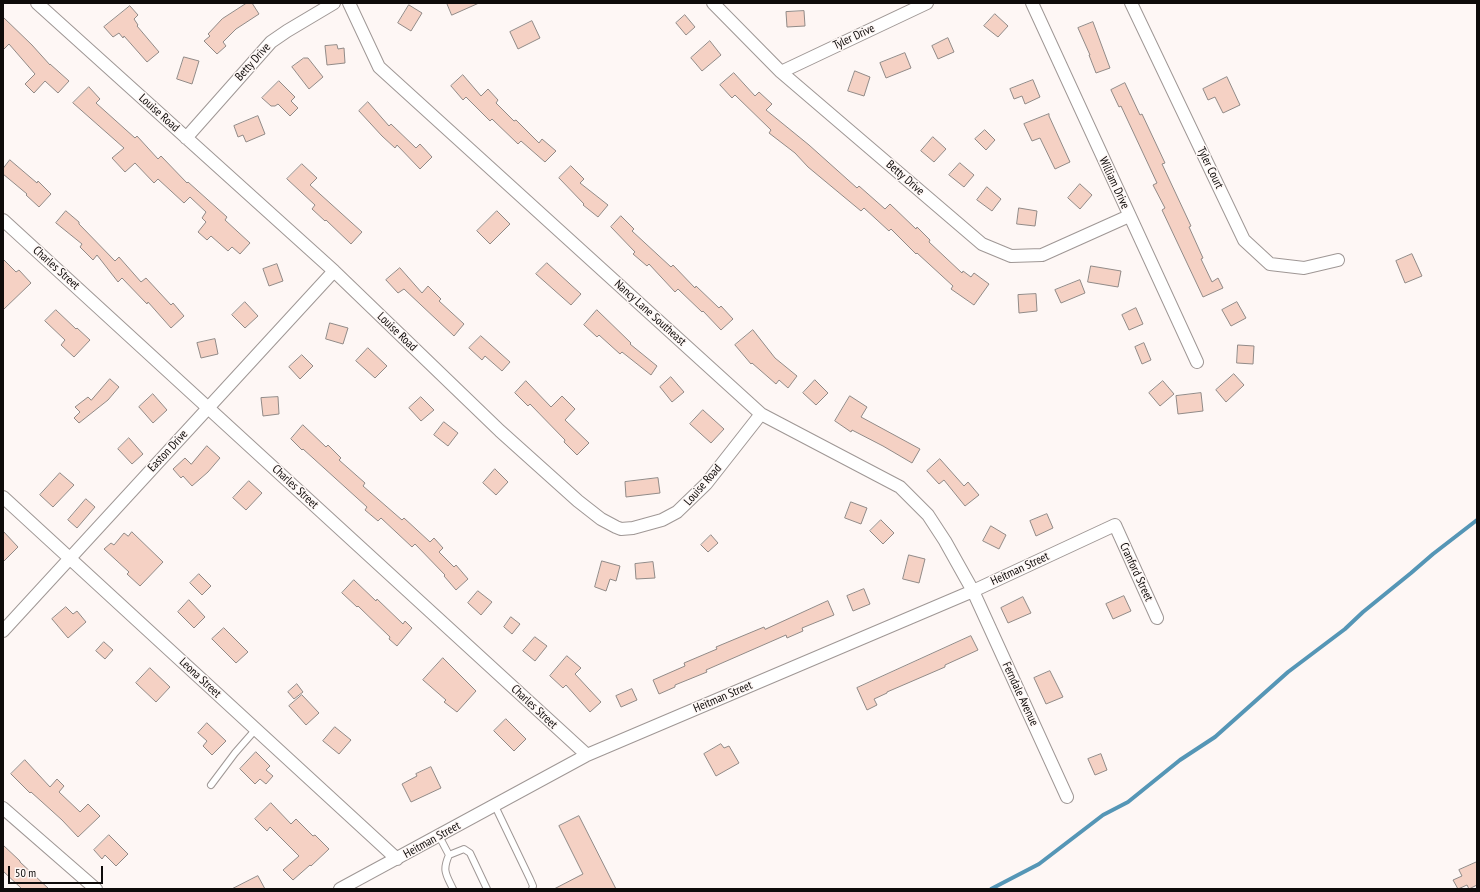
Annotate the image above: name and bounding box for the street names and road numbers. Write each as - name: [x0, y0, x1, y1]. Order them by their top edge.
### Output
- street label: Tyler Drive: [831, 21, 877, 53]
- street label: Betty Drive: [232, 40, 274, 84]
- street label: Louise Road: [136, 91, 182, 135]
- street label: Tyler Court: [1194, 145, 1226, 191]
- street label: William Drive: [1096, 155, 1132, 211]
- street label: Betty Drive: [883, 157, 927, 199]
- street label: Charles Street: [30, 243, 82, 293]
- street label: Nancy Lane Southeast: [611, 277, 689, 349]
- street label: Louise Road: [374, 310, 420, 354]
- street label: Easton Drive: [145, 427, 191, 475]
- street label: Charles Street: [269, 462, 321, 512]
- street label: Louise Road: [681, 462, 725, 508]
- street label: Cranford Street: [1116, 541, 1156, 603]
- street label: Heitman Street: [989, 549, 1051, 589]
- street label: Leona Street: [176, 655, 224, 701]
- street label: Ferndale Avenue: [999, 660, 1041, 728]
- street label: Heitman Street: [691, 678, 755, 716]
- street label: Charles Street: [508, 682, 560, 732]
- street label: Heitman Street: [401, 819, 463, 861]

